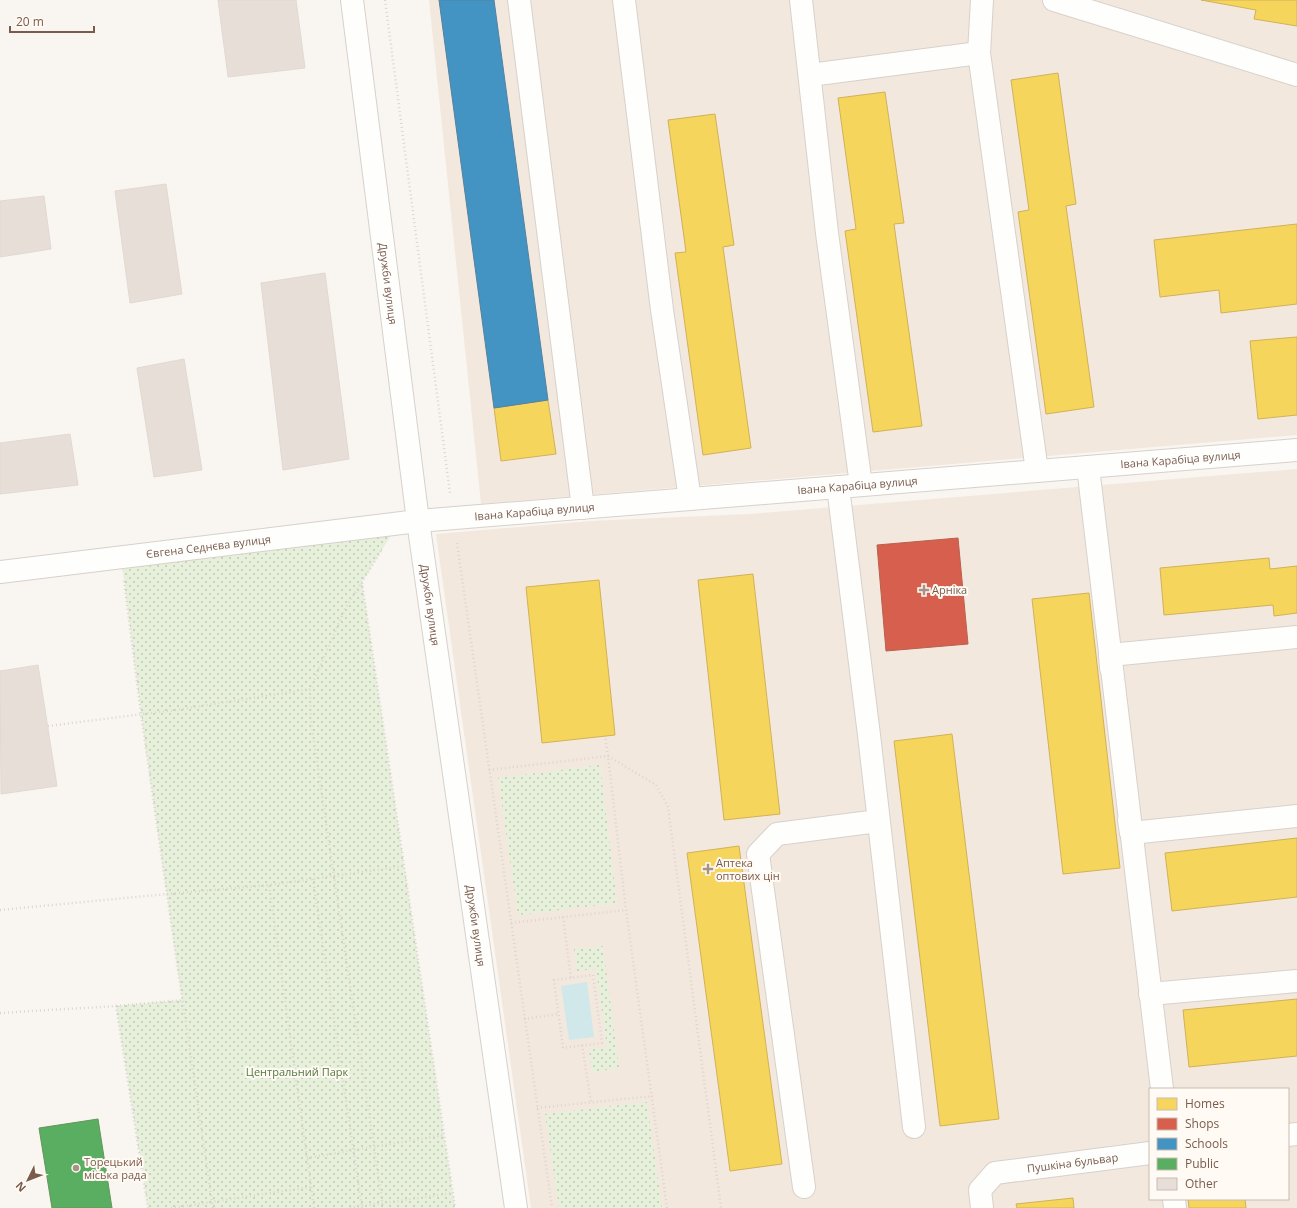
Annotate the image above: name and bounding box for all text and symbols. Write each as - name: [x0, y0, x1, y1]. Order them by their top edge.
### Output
- scale bar: [10, 8, 94, 34]
- text: 20 m: [16, 13, 44, 30]
- street label: Дружби вулиця: [376, 242, 401, 325]
- street label: Івана Карабіца вулиця: [1120, 447, 1241, 471]
- street label: Івана Карабіца вулиця: [797, 473, 918, 497]
- street label: Івана Карабіца вулиця: [474, 499, 595, 523]
- street label: Євгена Седнєва вулиця: [145, 531, 272, 561]
- street label: Дружби вулиця: [417, 563, 444, 647]
- place label: Арніка: [932, 582, 967, 597]
- marker: Арніка: [919, 585, 929, 595]
- place label: Аптека оптових цін: [716, 855, 780, 883]
- marker: Аптека оптових цін: [703, 864, 713, 874]
- street label: Дружби вулиця: [463, 884, 489, 968]
- park label: Центральний Парк: [246, 1064, 349, 1079]
- legend: [1149, 1088, 1289, 1200]
- text: Homes: [1185, 1095, 1225, 1112]
- text: Shops: [1185, 1115, 1220, 1132]
- text: Schools: [1185, 1135, 1228, 1152]
- street label: Пушкіна бульвар: [1026, 1149, 1119, 1176]
- place label: Торецький міська рада: [84, 1154, 147, 1182]
- text: Public: [1185, 1155, 1219, 1172]
- north arrow: [8, 1160, 48, 1200]
- marker: Торецький міська рада: [71, 1163, 81, 1173]
- text: Other: [1185, 1175, 1218, 1192]
- text: N: [12, 1179, 29, 1196]

